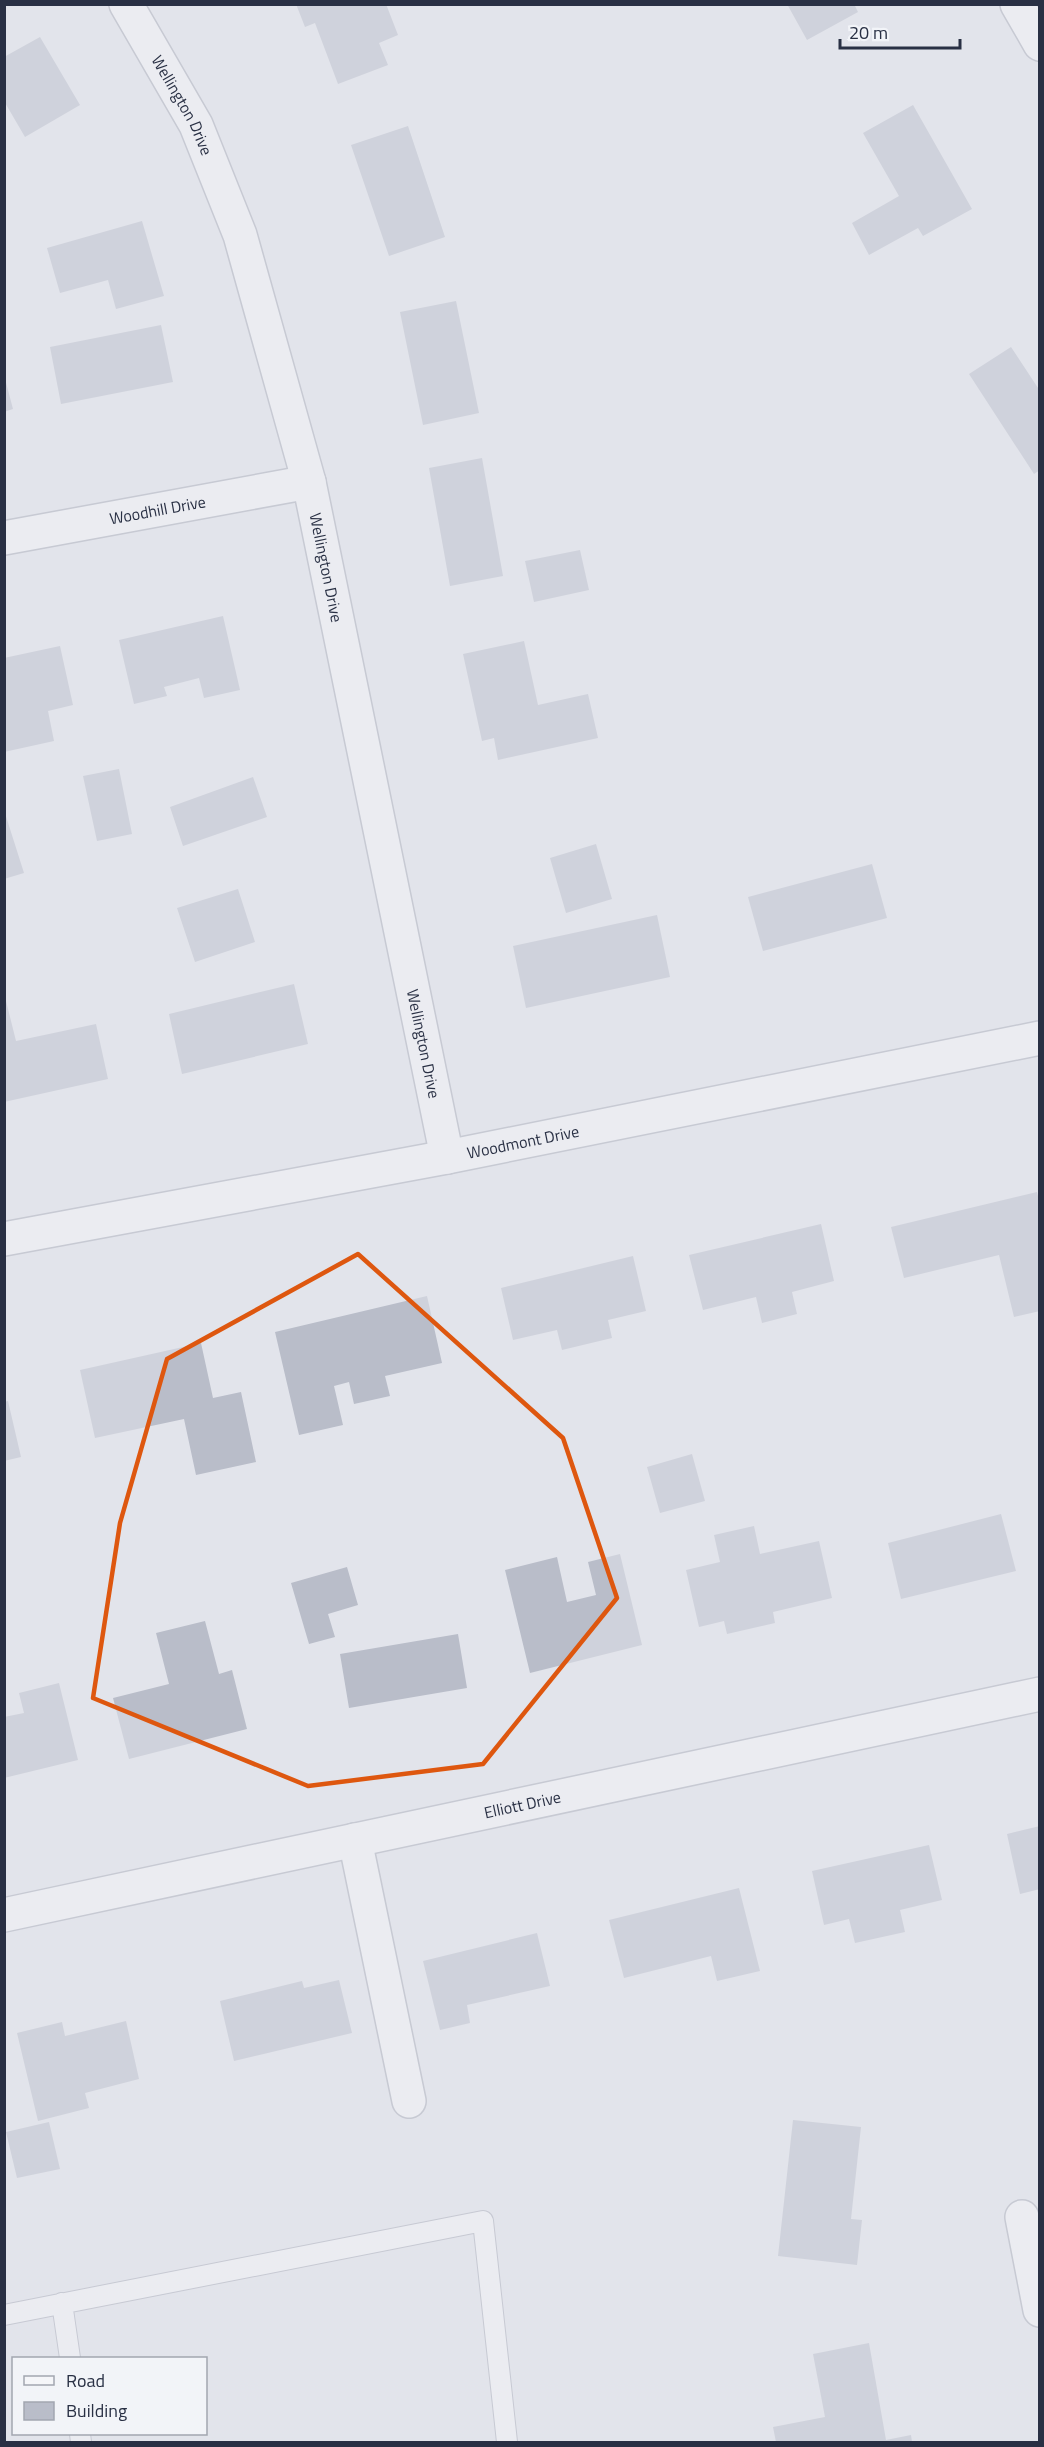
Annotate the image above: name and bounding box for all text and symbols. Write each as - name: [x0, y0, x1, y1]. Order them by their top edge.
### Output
- scale bar: [840, 12, 960, 50]
- text: 20 m: [849, 19, 888, 46]
- street label: Wellington Drive: [146, 50, 219, 159]
- street label: Woodhill Drive: [107, 489, 207, 530]
- street label: Wellington Drive: [304, 511, 349, 624]
- street label: Wellington Drive: [401, 987, 447, 1100]
- street label: Woodmont Drive: [465, 1119, 581, 1165]
- street label: Elliott Drive: [482, 1785, 563, 1824]
- legend: [12, 2357, 207, 2435]
- text: Road: [66, 2367, 105, 2394]
- text: Building: [66, 2397, 127, 2424]

